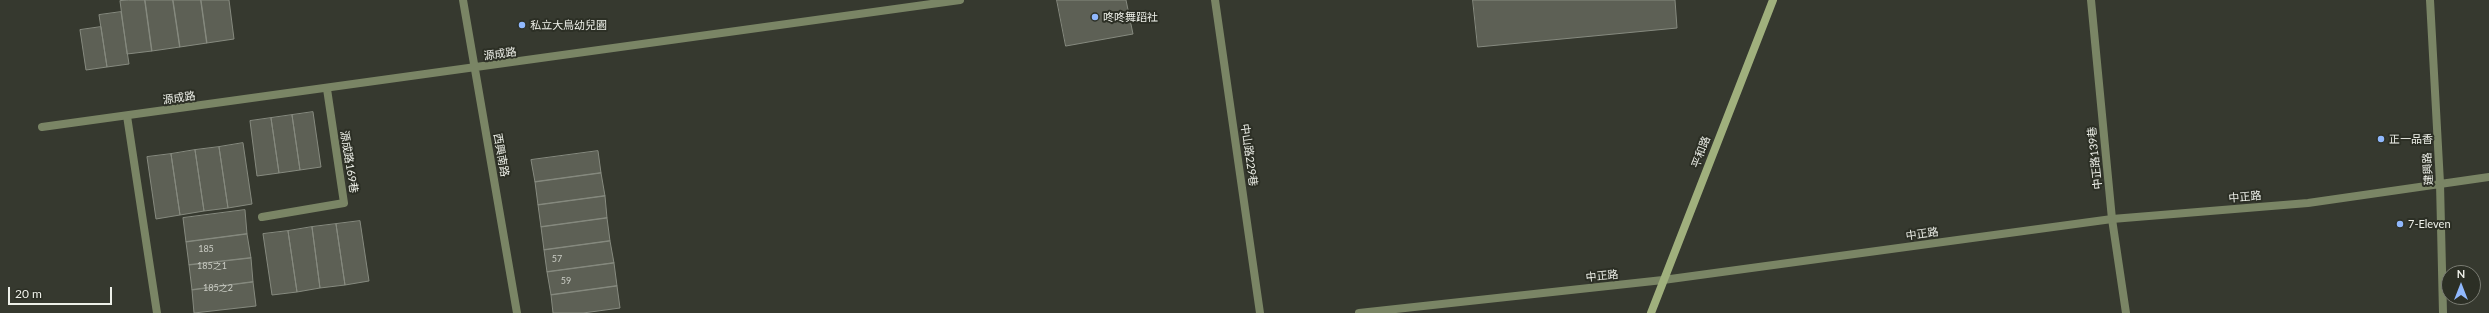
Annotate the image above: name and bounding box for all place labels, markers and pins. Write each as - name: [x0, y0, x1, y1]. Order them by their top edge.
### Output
- place label: 咚咚舞蹈社: [1103, 10, 1158, 24]
- marker: 咚咚舞蹈社: [1090, 12, 1100, 22]
- place label: 私立大鳥幼兒園: [530, 18, 607, 32]
- marker: 私立大鳥幼兒園: [517, 20, 527, 30]
- place label: 正一品香: [2389, 132, 2433, 146]
- marker: 正一品香: [2376, 134, 2386, 144]
- place label: 7-Eleven: [2408, 217, 2451, 231]
- marker: 7-Eleven: [2395, 219, 2405, 229]

